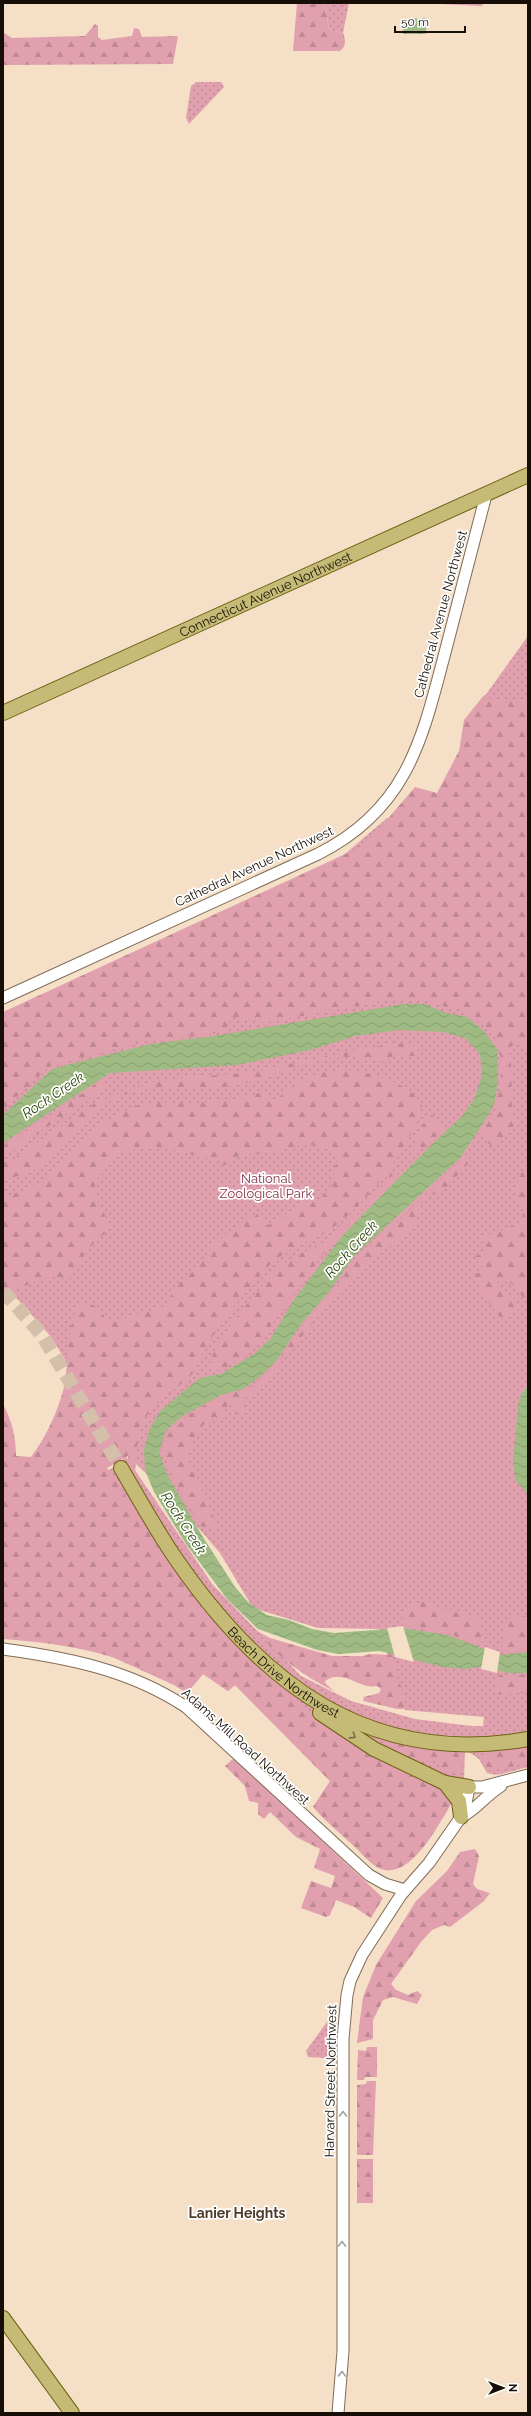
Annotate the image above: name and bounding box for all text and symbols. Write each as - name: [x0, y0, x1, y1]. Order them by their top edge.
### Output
- scale bar: [395, 8, 465, 34]
- text: 50 m: [401, 15, 429, 29]
- street label: Cathedral Avenue Northwest: [411, 528, 470, 700]
- street label: Connecticut Avenue Northwest: [177, 549, 355, 640]
- street label: Cathedral Avenue Northwest: [173, 823, 336, 910]
- water label: Rock Creek: [19, 1068, 87, 1122]
- park label: National Zoological Park: [220, 1171, 313, 1201]
- water label: Rock Creek: [321, 1217, 381, 1281]
- water label: Rock Creek: [158, 1489, 210, 1558]
- street label: Beach Drive Northwest: [225, 1624, 342, 1721]
- street label: Adams Mill Road Northwest: [179, 1685, 313, 1808]
- one-way arrow: [349, 1731, 356, 1739]
- street label: Harvard Street Northwest: [322, 2004, 339, 2158]
- one-way arrow: [339, 2111, 347, 2117]
- district label: Lanier Heights: [189, 2205, 286, 2221]
- one-way arrow: [338, 2241, 346, 2247]
- north arrow: [483, 2368, 523, 2408]
- one-way arrow: [337, 2371, 346, 2377]
- text: N: [506, 2384, 519, 2392]

